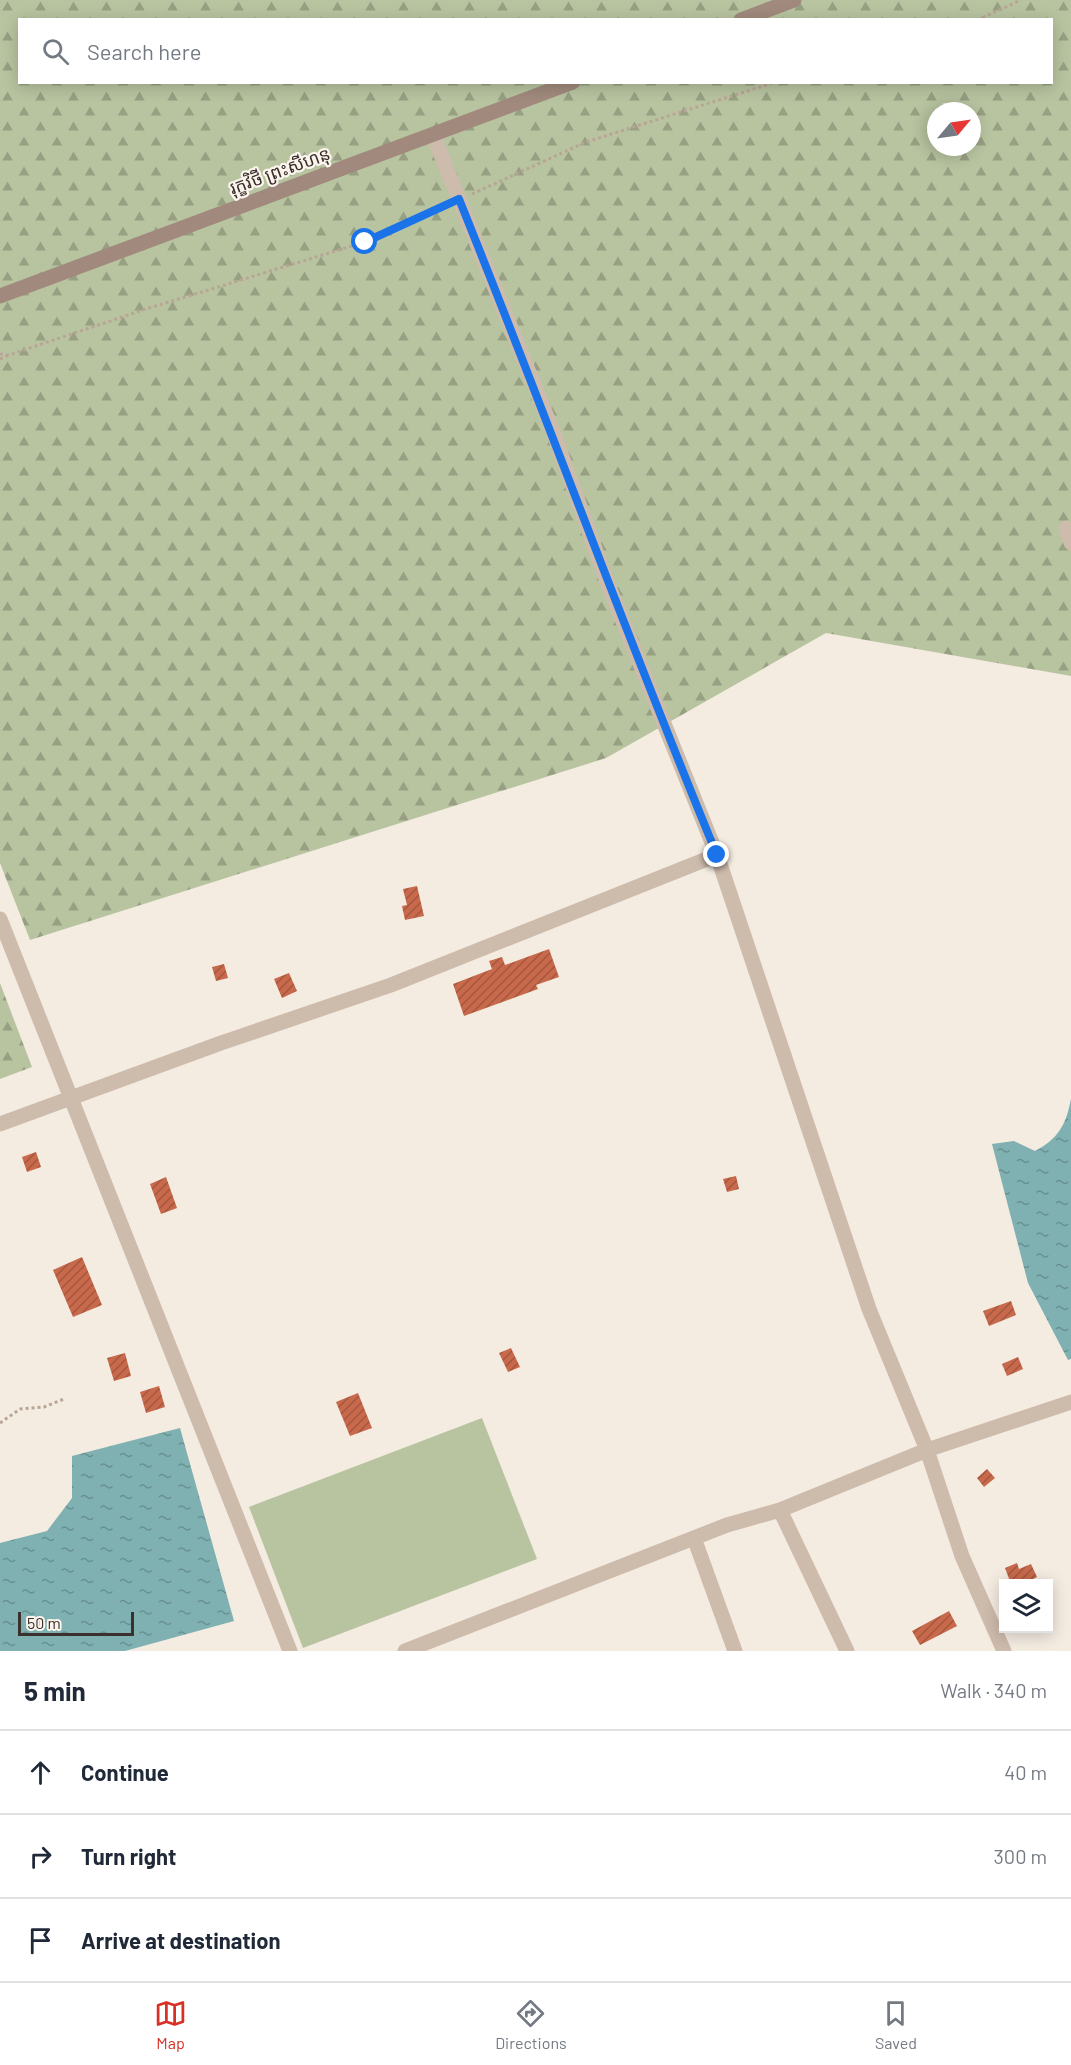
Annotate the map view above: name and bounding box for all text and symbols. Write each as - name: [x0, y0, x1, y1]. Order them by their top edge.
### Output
- search box: [18, 18, 1053, 84]
- icon: search: [39, 35, 72, 68]
- text: Search here: [87, 38, 201, 64]
- north arrow: [927, 102, 981, 156]
- street label: រុក្ខវិថី ព្រះសីហនុ: [226, 142, 334, 201]
- route start: [351, 228, 377, 254]
- route end: [703, 841, 729, 867]
- map controls: [999, 1579, 1053, 1633]
- button: layers: [999, 1579, 1053, 1633]
- scale bar: [18, 1609, 134, 1636]
- text: 50 m: [27, 1613, 61, 1632]
- text: 5 min: [24, 1675, 86, 1706]
- text: Walk · 340 m: [940, 1678, 1047, 1702]
- icon: ahead: [24, 1756, 57, 1789]
- text: Continue: [81, 1759, 169, 1785]
- text: 40 m: [1004, 1760, 1047, 1784]
- icon: right: [24, 1840, 57, 1873]
- text: Turn right: [81, 1843, 176, 1869]
- text: 300 m: [994, 1844, 1047, 1868]
- icon: arrive: [24, 1924, 57, 1957]
- text: Arrive at destination: [81, 1927, 280, 1953]
- tab: Map: [154, 1997, 187, 2052]
- tab: Directions: [495, 1997, 567, 2052]
- tab: Saved: [875, 1997, 917, 2052]

